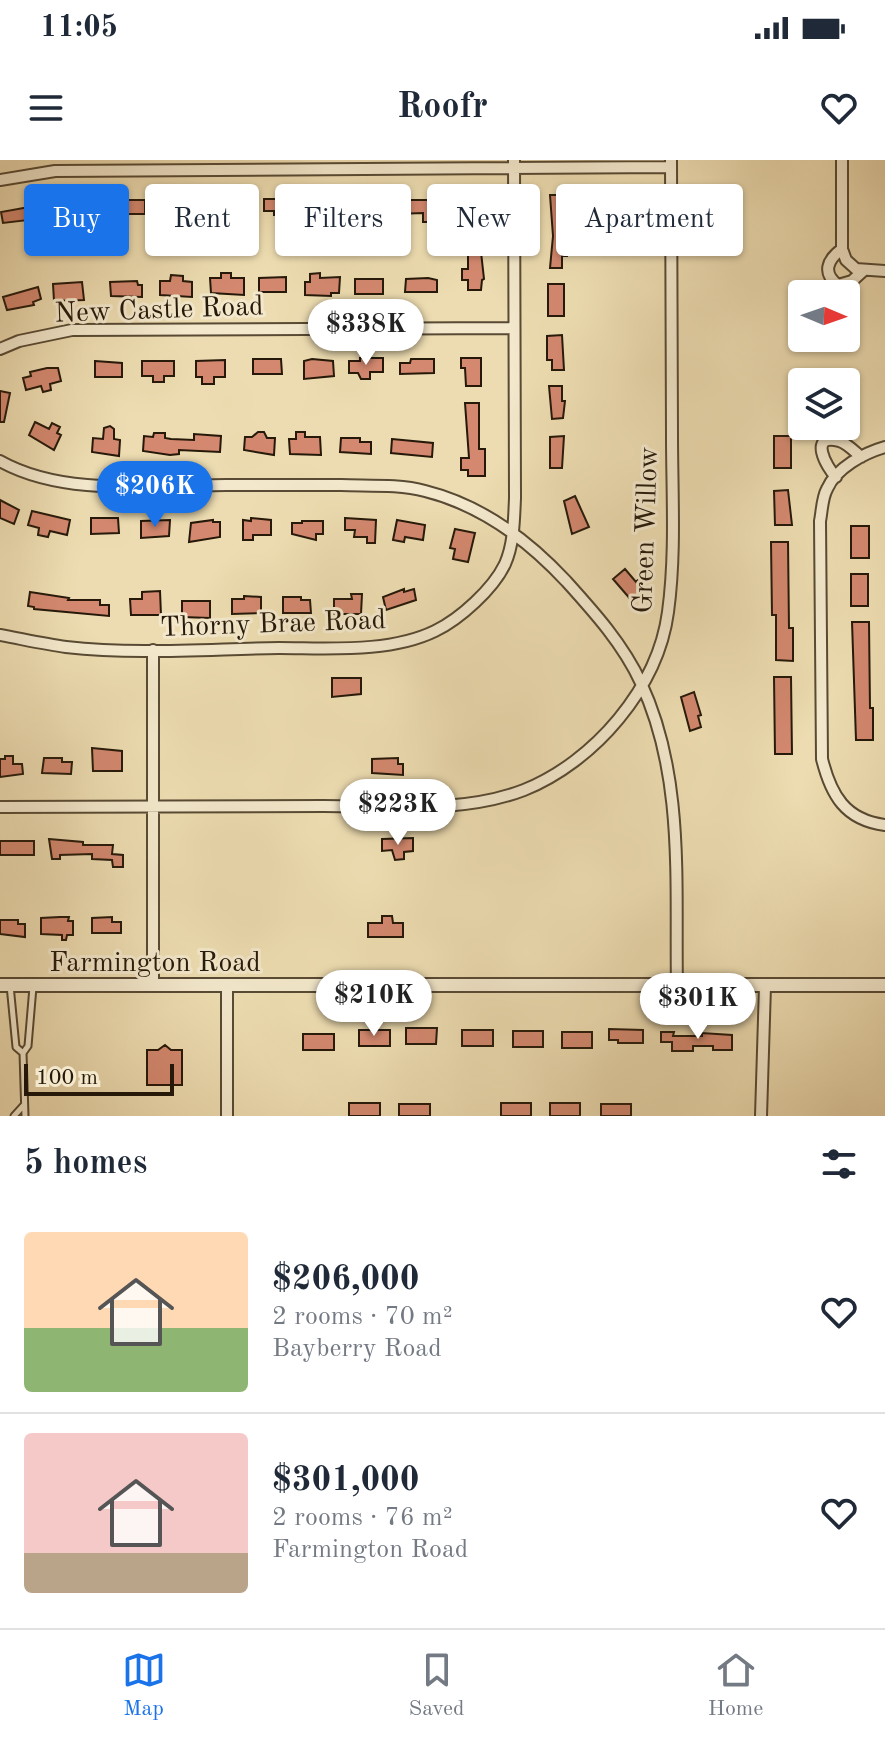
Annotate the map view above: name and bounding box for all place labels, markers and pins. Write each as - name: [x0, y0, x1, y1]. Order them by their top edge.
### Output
- pin: $338K: [310, 299, 422, 367]
- pin: $206K: [99, 461, 211, 529]
- pin: $223K: [342, 779, 454, 847]
- pin: $210K: [318, 970, 430, 1038]
- pin: $301K: [642, 973, 754, 1041]

